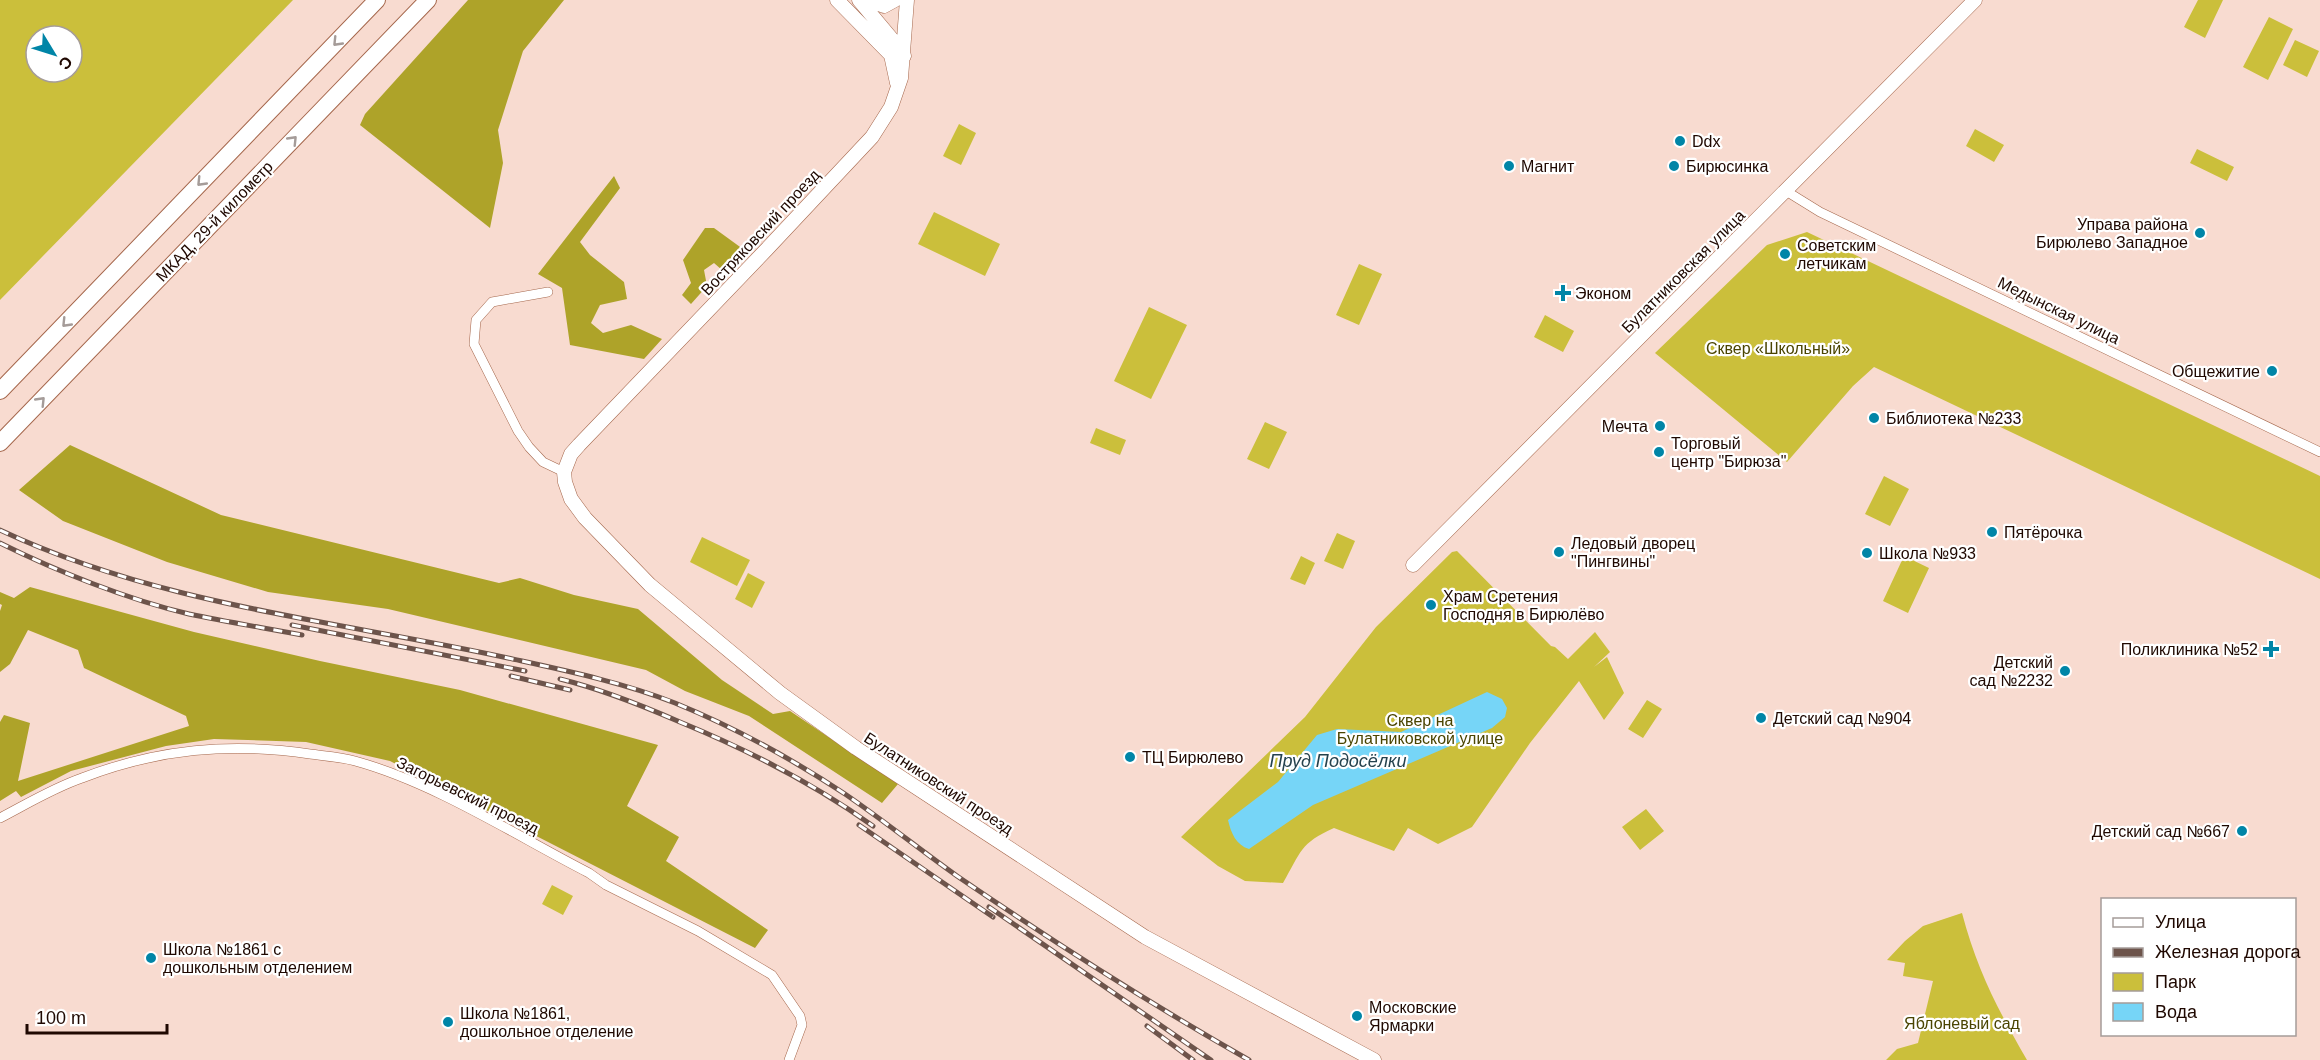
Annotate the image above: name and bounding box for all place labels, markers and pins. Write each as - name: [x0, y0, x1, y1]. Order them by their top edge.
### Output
- place label: Ddx: [1692, 133, 1720, 150]
- marker: Ddx: [1673, 134, 1687, 148]
- place label: Магнит: [1521, 158, 1575, 175]
- place label: Бирюсинка: [1686, 158, 1768, 175]
- marker: Магнит: [1502, 159, 1516, 173]
- marker: Бирюсинка: [1667, 159, 1681, 173]
- place label: Управа района Бирюлево Западное: [2036, 216, 2188, 251]
- marker: Управа района Бирюлево Западное: [2193, 226, 2207, 240]
- place label: Cоветским летчикам: [1797, 237, 1876, 272]
- marker: Cоветским летчикам: [1778, 247, 1792, 261]
- place label: Эконом: [1575, 285, 1631, 302]
- marker: Эконом: [1556, 286, 1570, 300]
- place label: Общежитие: [2172, 363, 2260, 380]
- marker: Общежитие: [2265, 364, 2279, 378]
- place label: Библиотека №233: [1886, 410, 2021, 427]
- marker: Библиотека №233: [1867, 411, 1881, 425]
- place label: Мечта: [1602, 418, 1648, 435]
- marker: Мечта: [1653, 419, 1667, 433]
- place label: Торговый центр "Бирюза": [1671, 435, 1786, 470]
- marker: Торговый центр "Бирюза": [1652, 445, 1666, 459]
- place label: Пятёрочка: [2004, 524, 2083, 541]
- marker: Пятёрочка: [1985, 525, 1999, 539]
- place label: Ледовый дворец "Пингвины": [1571, 535, 1695, 570]
- marker: Ледовый дворец "Пингвины": [1552, 545, 1566, 559]
- place label: Школа №933: [1879, 545, 1976, 562]
- marker: Школа №933: [1860, 546, 1874, 560]
- place label: Храм Сретения Господня в Бирюлёво: [1443, 588, 1604, 623]
- marker: Храм Сретения Господня в Бирюлёво: [1424, 598, 1438, 612]
- marker: Поликлиника №52: [2262, 640, 2280, 658]
- place label: Поликлиника №52: [2121, 641, 2258, 658]
- place label: Детский сад №2232: [1970, 654, 2053, 689]
- marker: Детский сад №2232: [2058, 664, 2072, 678]
- place label: Детский сад №904: [1773, 710, 1911, 727]
- marker: Детский сад №904: [1754, 711, 1768, 725]
- place label: ТЦ Бирюлево: [1142, 749, 1244, 766]
- marker: ТЦ Бирюлево: [1123, 750, 1137, 764]
- place label: Детский сад №667: [2092, 823, 2230, 840]
- marker: Детский сад №667: [2235, 824, 2249, 838]
- place label: Школа №1861 с дошкольным отделением: [163, 941, 352, 976]
- marker: Школа №1861 с дошкольным отделением: [144, 951, 158, 965]
- place label: Московские Ярмарки: [1369, 999, 1457, 1034]
- place label: Школа №1861, дошкольное отделение: [460, 1005, 634, 1040]
- marker: Московские Ярмарки: [1350, 1009, 1364, 1023]
- marker: Школа №1861, дошкольное отделение: [441, 1015, 455, 1029]

